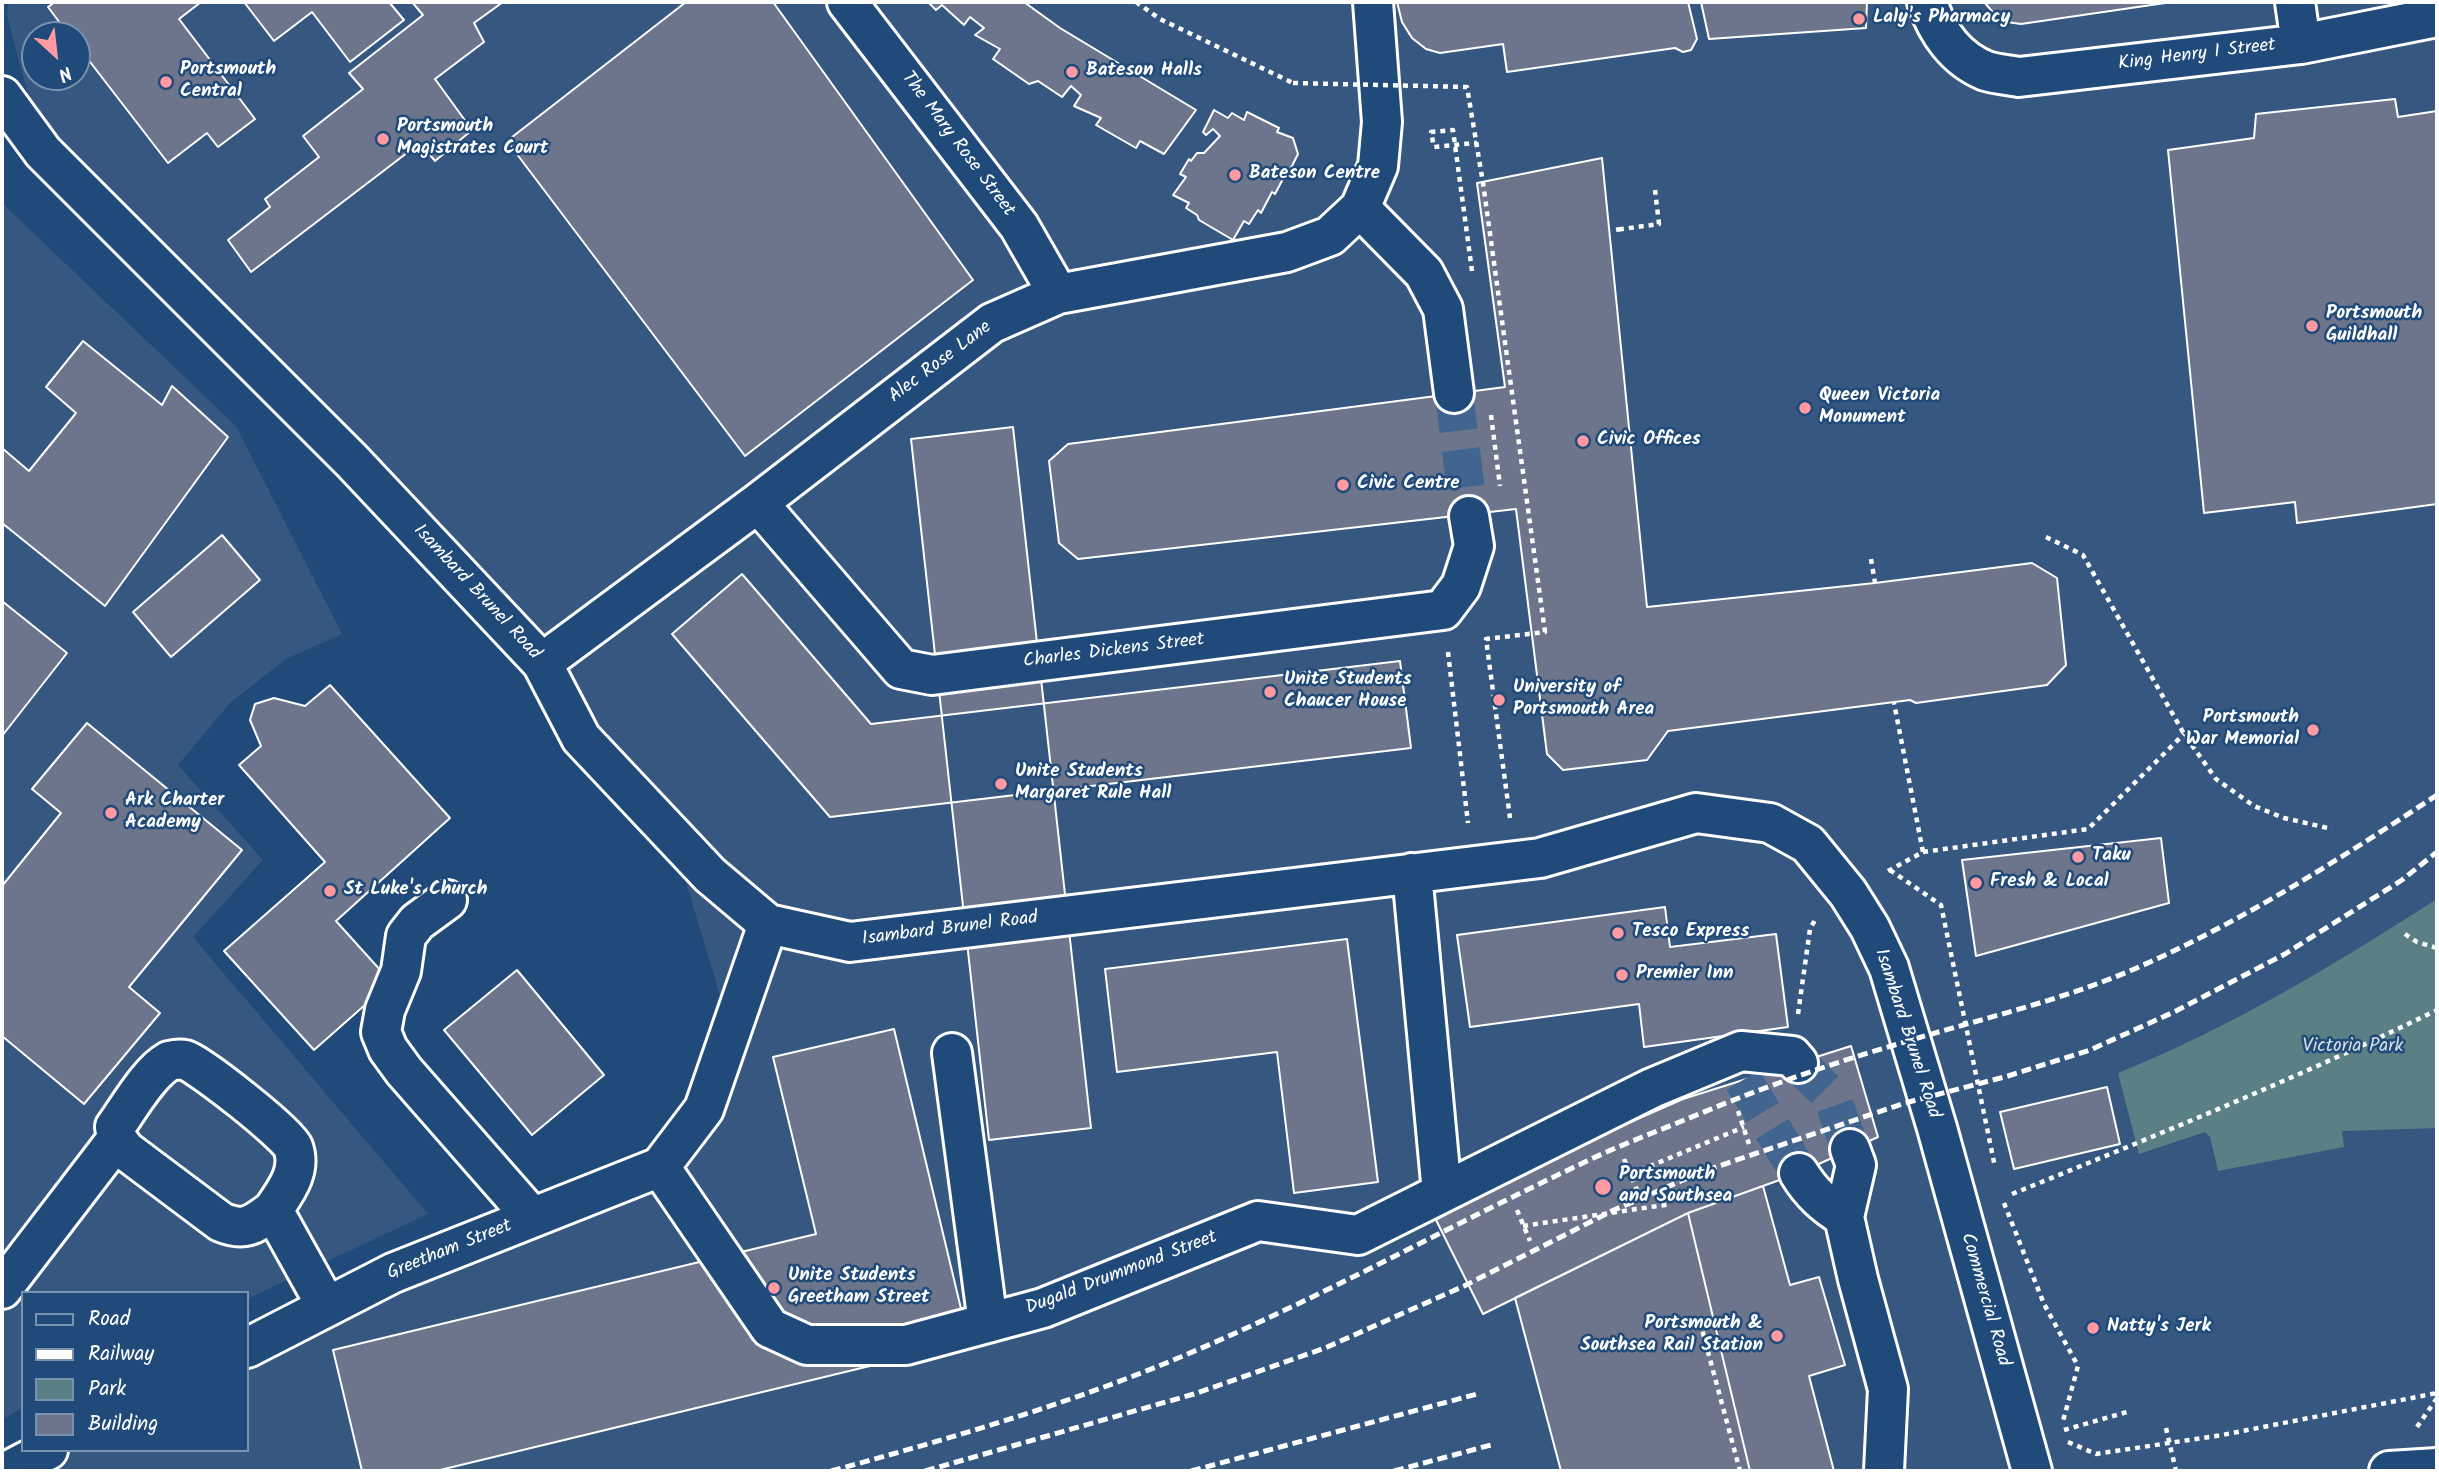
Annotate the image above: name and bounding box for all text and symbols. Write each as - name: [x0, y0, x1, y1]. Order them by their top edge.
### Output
- place label: Laly's Pharmacy: [1873, 8, 2010, 30]
- marker: Laly's Pharmacy: [1851, 11, 1867, 27]
- north arrow: [21, 21, 91, 91]
- street label: King Henry I Street: [2117, 35, 2277, 77]
- text: N: [52, 57, 77, 89]
- place label: Portsmouth Central: [180, 60, 276, 104]
- place label: Bateson Halls: [1086, 61, 1202, 83]
- marker: Bateson Halls: [1064, 64, 1080, 80]
- street label: The Mary Rose Street: [895, 68, 1019, 222]
- marker: Portsmouth Central: [158, 74, 174, 90]
- place label: Portsmouth Magistrates Court: [397, 117, 548, 161]
- marker: Portsmouth Magistrates Court: [375, 131, 391, 147]
- place label: Bateson Centre: [1249, 164, 1380, 186]
- marker: Bateson Centre: [1227, 167, 1243, 183]
- place label: Portsmouth Guildhall: [2326, 304, 2422, 348]
- street label: Alec Rose Lane: [885, 317, 997, 409]
- marker: Portsmouth Guildhall: [2304, 318, 2320, 334]
- place label: Queen Victoria Monument: [1819, 386, 1940, 430]
- marker: Queen Victoria Monument: [1797, 400, 1813, 416]
- place label: Civic Offices: [1597, 430, 1701, 452]
- marker: Civic Offices: [1575, 433, 1591, 449]
- place label: Civic Centre: [1357, 474, 1459, 496]
- marker: Civic Centre: [1335, 477, 1351, 493]
- street label: Isambard Brunel Road: [407, 521, 545, 665]
- street label: Charles Dickens Street: [1022, 630, 1206, 674]
- place label: Unite Students Chaucer House: [1284, 670, 1412, 714]
- place label: University of Portsmouth Area: [1513, 678, 1654, 722]
- marker: Unite Students Chaucer House: [1262, 684, 1278, 700]
- marker: University of Portsmouth Area: [1491, 692, 1507, 708]
- place label: Portsmouth War Memorial: [2186, 708, 2299, 752]
- marker: Portsmouth War Memorial: [2305, 722, 2321, 738]
- place label: Unite Students Margaret Rule Hall: [1015, 762, 1171, 806]
- marker: Unite Students Margaret Rule Hall: [993, 776, 1009, 792]
- place label: Ark Charter Academy: [125, 791, 224, 835]
- marker: Ark Charter Academy: [103, 805, 119, 821]
- place label: Taku: [2092, 846, 2131, 868]
- marker: Taku: [2070, 849, 2086, 865]
- place label: Fresh & Local: [1990, 872, 2109, 894]
- marker: Fresh & Local: [1968, 875, 1984, 891]
- place label: St Luke's Church: [344, 880, 488, 902]
- marker: St Luke's Church: [322, 883, 338, 899]
- street label: Isambard Brunel Road: [861, 908, 1039, 952]
- place label: Tesco Express: [1632, 922, 1749, 944]
- marker: Tesco Express: [1610, 925, 1626, 941]
- street label: Isambard Brunel Road: [1868, 946, 1944, 1122]
- place label: Premier Inn: [1636, 964, 1733, 986]
- marker: Premier Inn: [1614, 967, 1630, 983]
- park label: Victoria Park: [2303, 1037, 2403, 1059]
- place label: Portsmouth and Southsea: [1619, 1165, 1732, 1209]
- marker: Portsmouth and Southsea: [1593, 1177, 1613, 1197]
- street label: Greetham Street: [384, 1216, 516, 1286]
- street label: Dugald Drummond Street: [1023, 1227, 1221, 1321]
- street label: Commercial Road: [1954, 1231, 2014, 1369]
- place label: Unite Students Greetham Street: [788, 1266, 930, 1310]
- marker: Unite Students Greetham Street: [766, 1280, 782, 1296]
- legend: [21, 1291, 248, 1452]
- text: Road: [88, 1303, 130, 1336]
- place label: Portsmouth & Southsea Rail Station: [1580, 1314, 1763, 1358]
- place label: Natty's Jerk: [2107, 1317, 2211, 1339]
- marker: Natty's Jerk: [2085, 1320, 2101, 1336]
- marker: Portsmouth & Southsea Rail Station: [1769, 1328, 1785, 1344]
- text: Railway: [88, 1338, 154, 1371]
- text: Park: [88, 1373, 126, 1406]
- text: Building: [88, 1408, 158, 1441]

